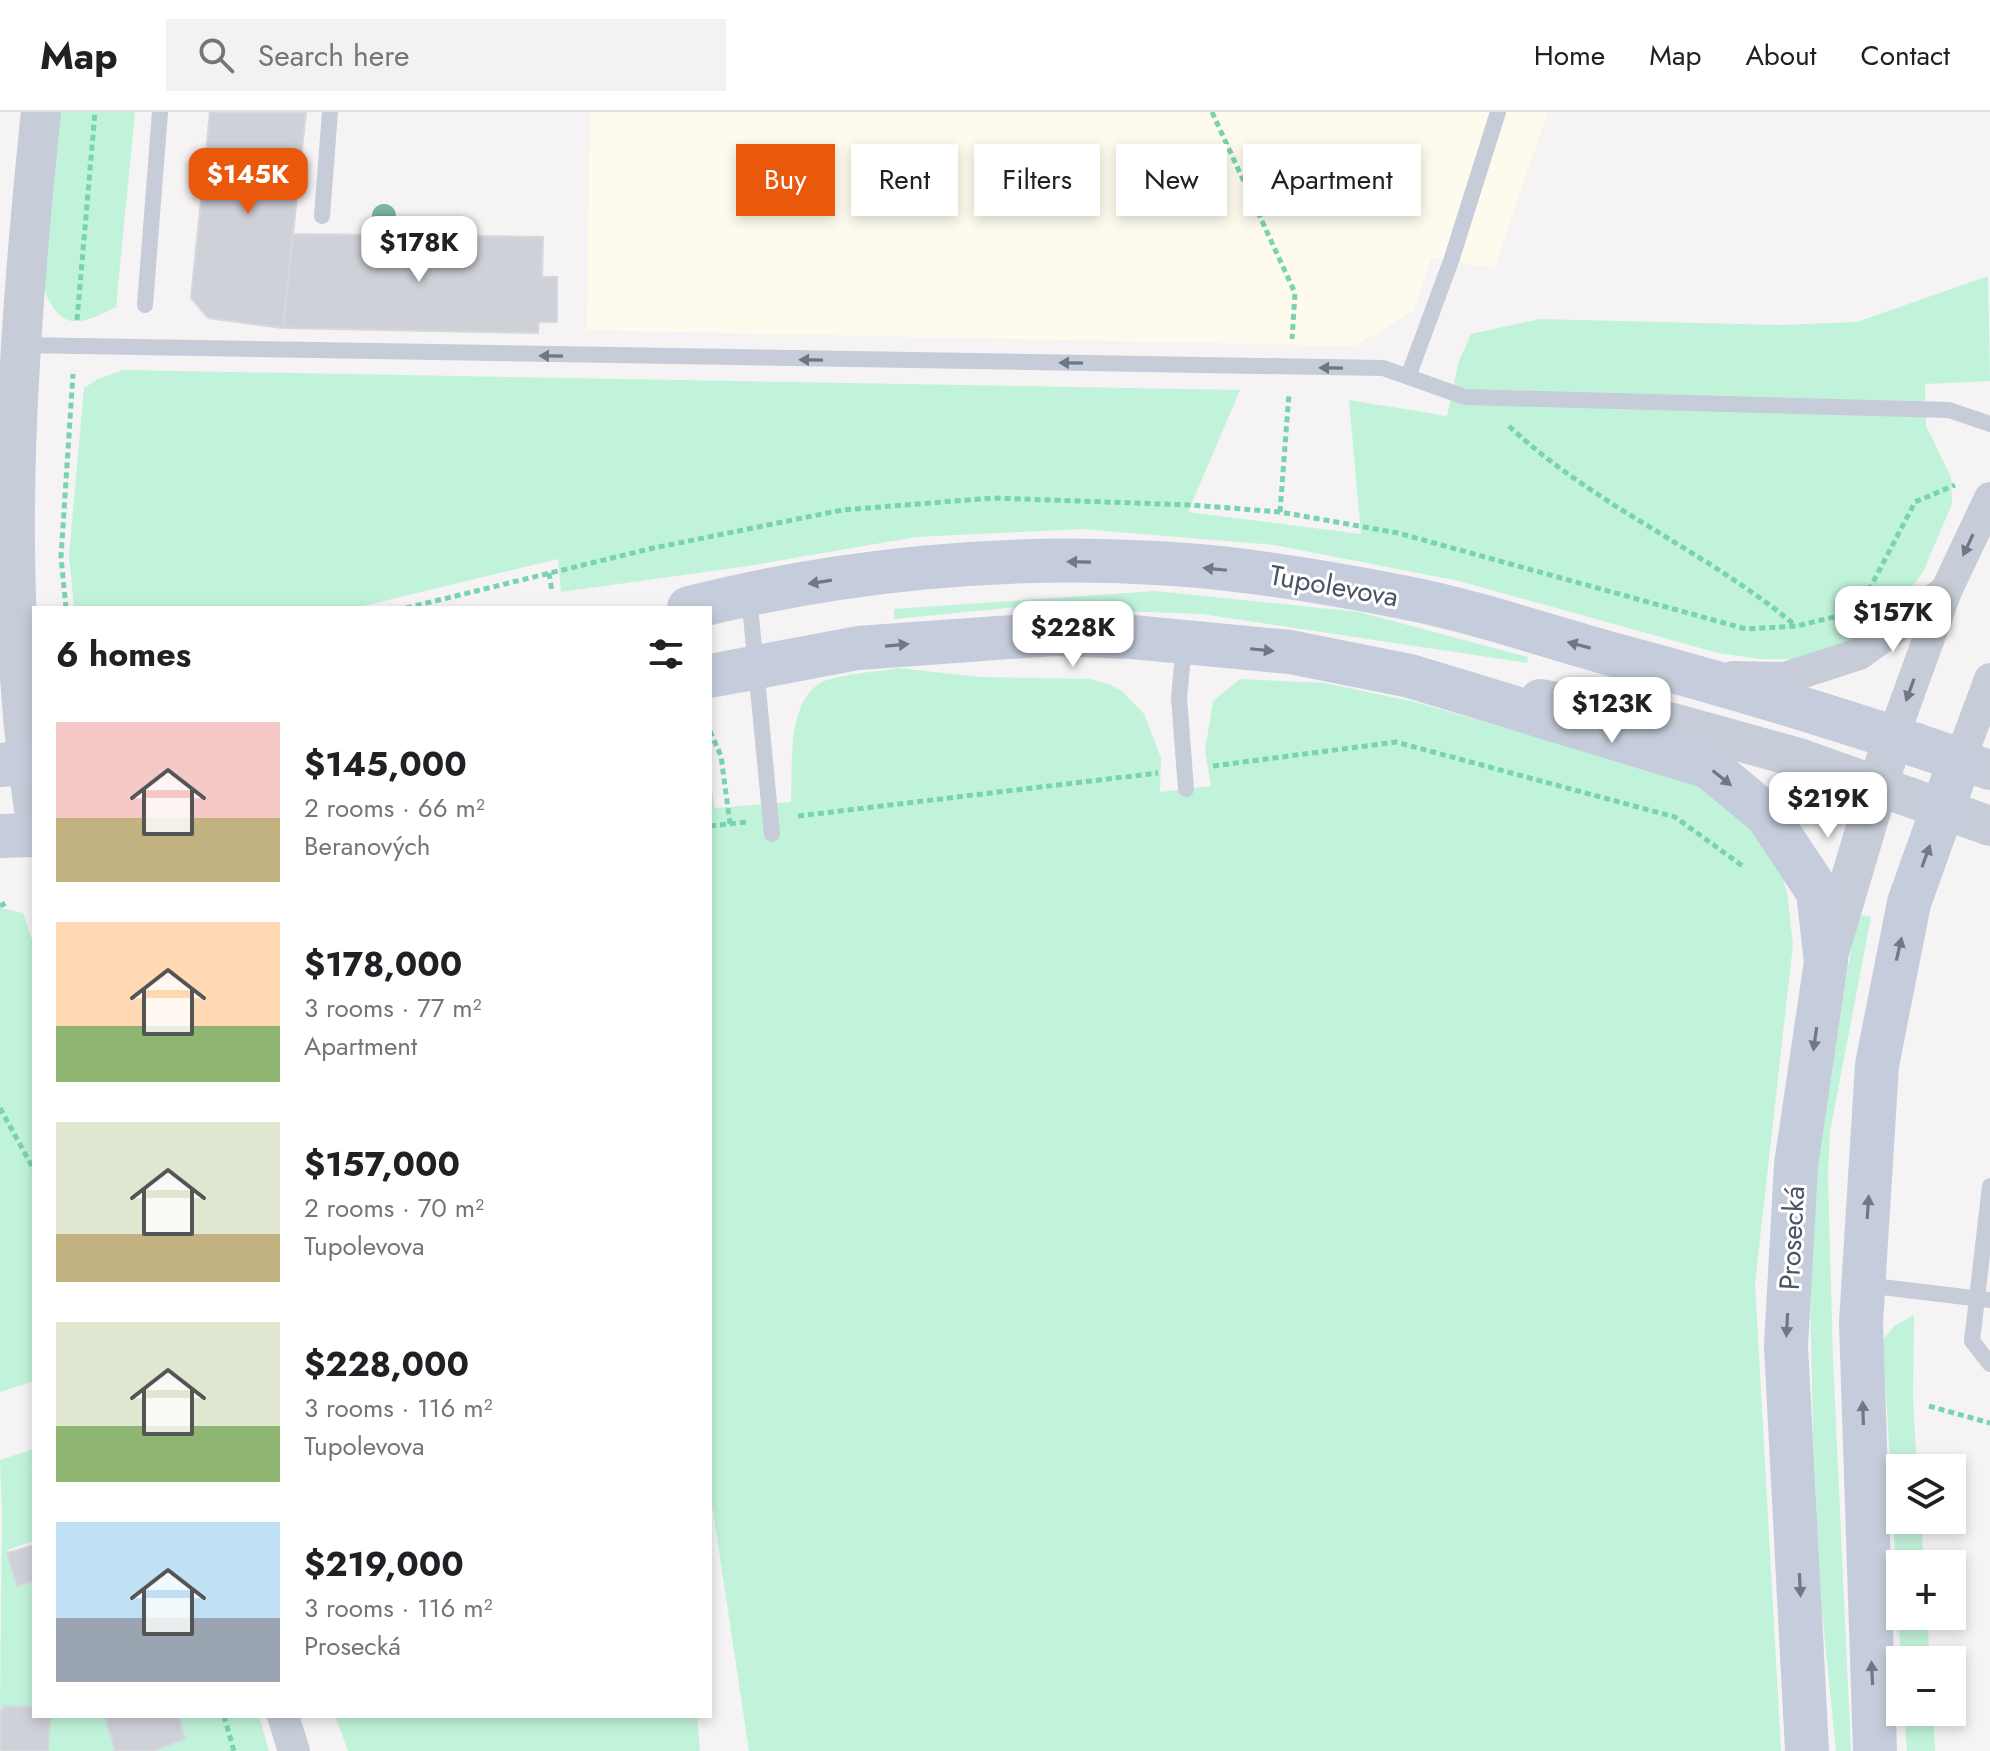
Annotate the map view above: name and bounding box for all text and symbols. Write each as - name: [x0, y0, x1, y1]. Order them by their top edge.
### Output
- search box: [166, 19, 726, 91]
- text: Map: [40, 28, 118, 83]
- icon: search: [194, 33, 238, 77]
- text: Search here: [258, 34, 410, 77]
- text: Home: [1534, 35, 1605, 76]
- text: Map: [1649, 35, 1701, 76]
- text: About: [1745, 35, 1817, 76]
- text: Contact: [1861, 35, 1950, 76]
- chip: Buy: [736, 144, 835, 216]
- chip: Rent: [851, 144, 958, 216]
- chip: Filters: [974, 144, 1100, 216]
- chip: New: [1116, 144, 1227, 216]
- chip: Apartment: [1243, 144, 1421, 216]
- pin: $145K: [192, 148, 304, 216]
- text: $145K: [207, 155, 289, 193]
- pin: $178K: [363, 216, 475, 284]
- text: $178K: [379, 223, 459, 261]
- one-way arrow: [538, 350, 563, 362]
- one-way arrow: [798, 353, 823, 366]
- one-way arrow: [1058, 357, 1083, 370]
- one-way arrow: [1318, 361, 1343, 374]
- one-way arrow: [1961, 533, 1975, 556]
- street label: Tupolevova: [1267, 555, 1401, 617]
- one-way arrow: [1066, 556, 1091, 568]
- one-way arrow: [1202, 562, 1227, 575]
- one-way arrow: [807, 576, 832, 589]
- pin: $157K: [1837, 586, 1949, 654]
- text: $157K: [1853, 593, 1933, 631]
- pin: $228K: [1017, 601, 1129, 669]
- text: $228K: [1031, 608, 1115, 646]
- text: 6 homes: [56, 630, 191, 679]
- icon: filters: [644, 632, 688, 676]
- one-way arrow: [885, 638, 910, 651]
- one-way arrow: [1566, 638, 1591, 650]
- one-way arrow: [1250, 643, 1275, 656]
- pin: $123K: [1556, 677, 1668, 745]
- one-way arrow: [1903, 679, 1916, 703]
- text: $123K: [1572, 684, 1652, 722]
- text: $145,000: [304, 740, 467, 789]
- icon: home: [120, 754, 216, 850]
- one-way arrow: [1712, 769, 1732, 786]
- pin: $219K: [1772, 772, 1884, 840]
- text: $219K: [1787, 779, 1869, 817]
- text: 2 rooms · 66 m²: [304, 789, 485, 827]
- text: Beranových: [304, 827, 431, 865]
- one-way arrow: [1921, 844, 1933, 868]
- one-way arrow: [1893, 937, 1905, 962]
- text: $178,000: [304, 940, 462, 989]
- icon: home: [120, 954, 216, 1050]
- text: 3 rooms · 77 m²: [304, 989, 481, 1027]
- text: Apartment: [304, 1027, 417, 1065]
- one-way arrow: [1808, 1027, 1821, 1052]
- text: $157,000: [304, 1140, 460, 1189]
- icon: home: [120, 1154, 216, 1250]
- street label: Prosecká: [1769, 1185, 1815, 1291]
- text: 2 rooms · 70 m²: [304, 1189, 484, 1227]
- one-way arrow: [1862, 1194, 1875, 1219]
- text: Tupolevova: [304, 1227, 424, 1265]
- one-way arrow: [1780, 1313, 1793, 1338]
- text: $228,000: [304, 1340, 469, 1389]
- icon: home: [120, 1354, 216, 1450]
- text: 3 rooms · 116 m²: [304, 1389, 493, 1427]
- one-way arrow: [1857, 1400, 1870, 1425]
- text: Tupolevova: [304, 1427, 424, 1465]
- map controls: [1886, 1454, 1966, 1726]
- button: layers: [1886, 1454, 1966, 1534]
- text: $219,000: [304, 1540, 464, 1589]
- button: +: [1886, 1550, 1966, 1630]
- icon: home: [120, 1554, 216, 1650]
- one-way arrow: [1794, 1573, 1807, 1598]
- text: 3 rooms · 116 m²: [304, 1589, 493, 1627]
- text: Prosecká: [304, 1627, 401, 1665]
- button: −: [1886, 1646, 1966, 1726]
- one-way arrow: [1865, 1660, 1878, 1685]

